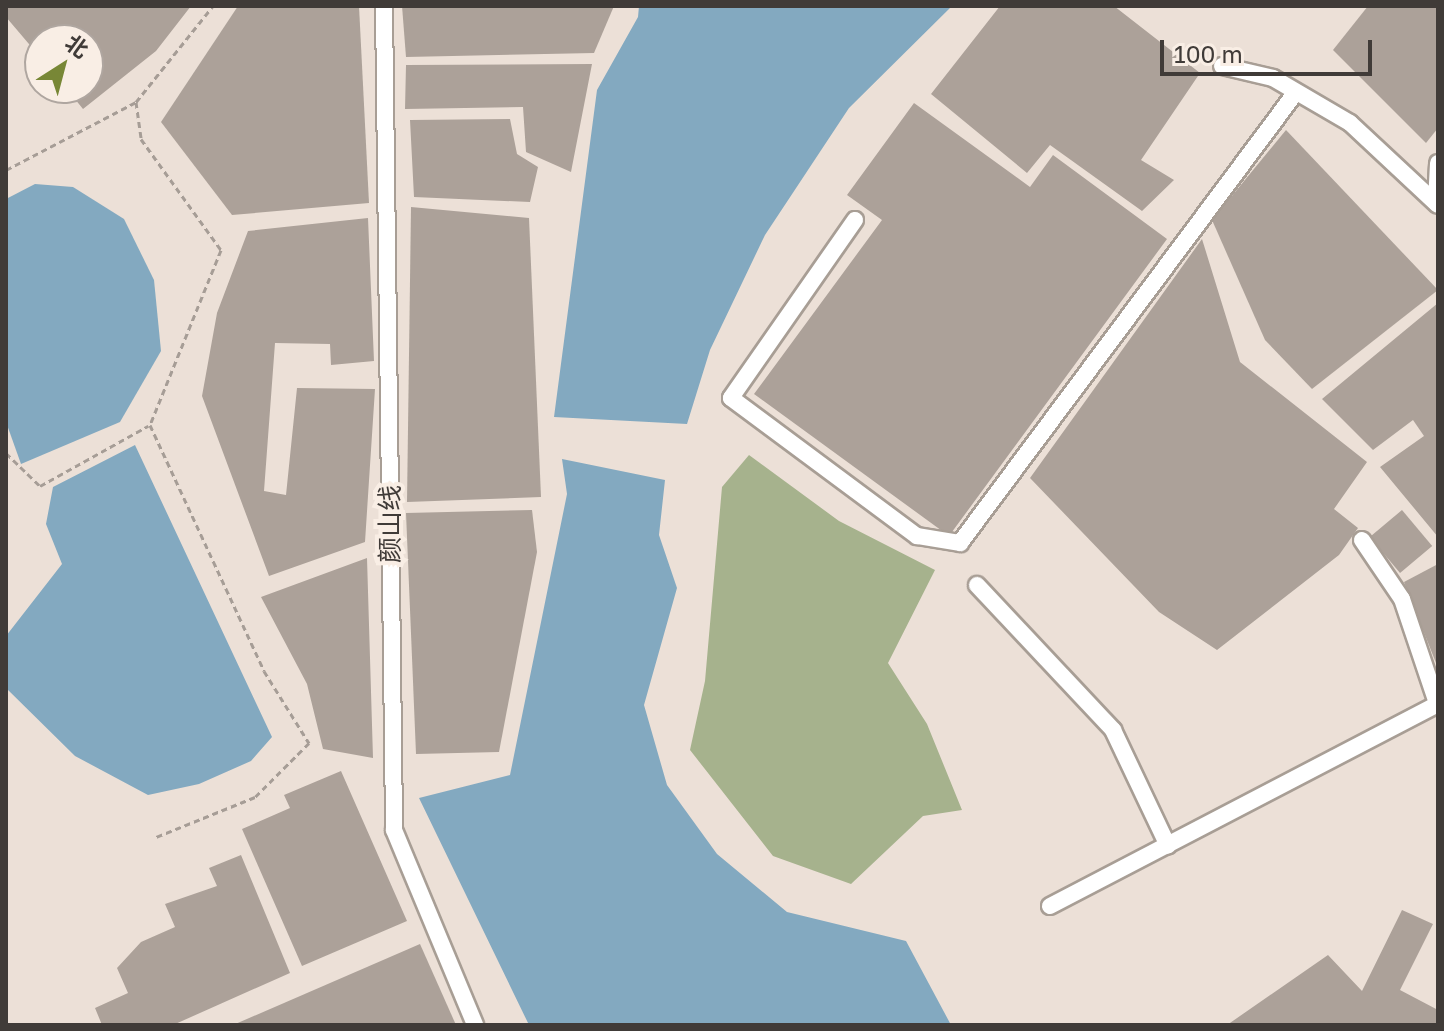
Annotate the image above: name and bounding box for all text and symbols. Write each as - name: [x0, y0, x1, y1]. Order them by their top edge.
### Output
- north arrow: [24, 24, 104, 104]
- scale bar: [1164, 24, 1376, 74]
- text: 北: [60, 28, 94, 63]
- text: 100 m: [1174, 39, 1243, 68]
- street label: 颜山线: [374, 485, 406, 563]

